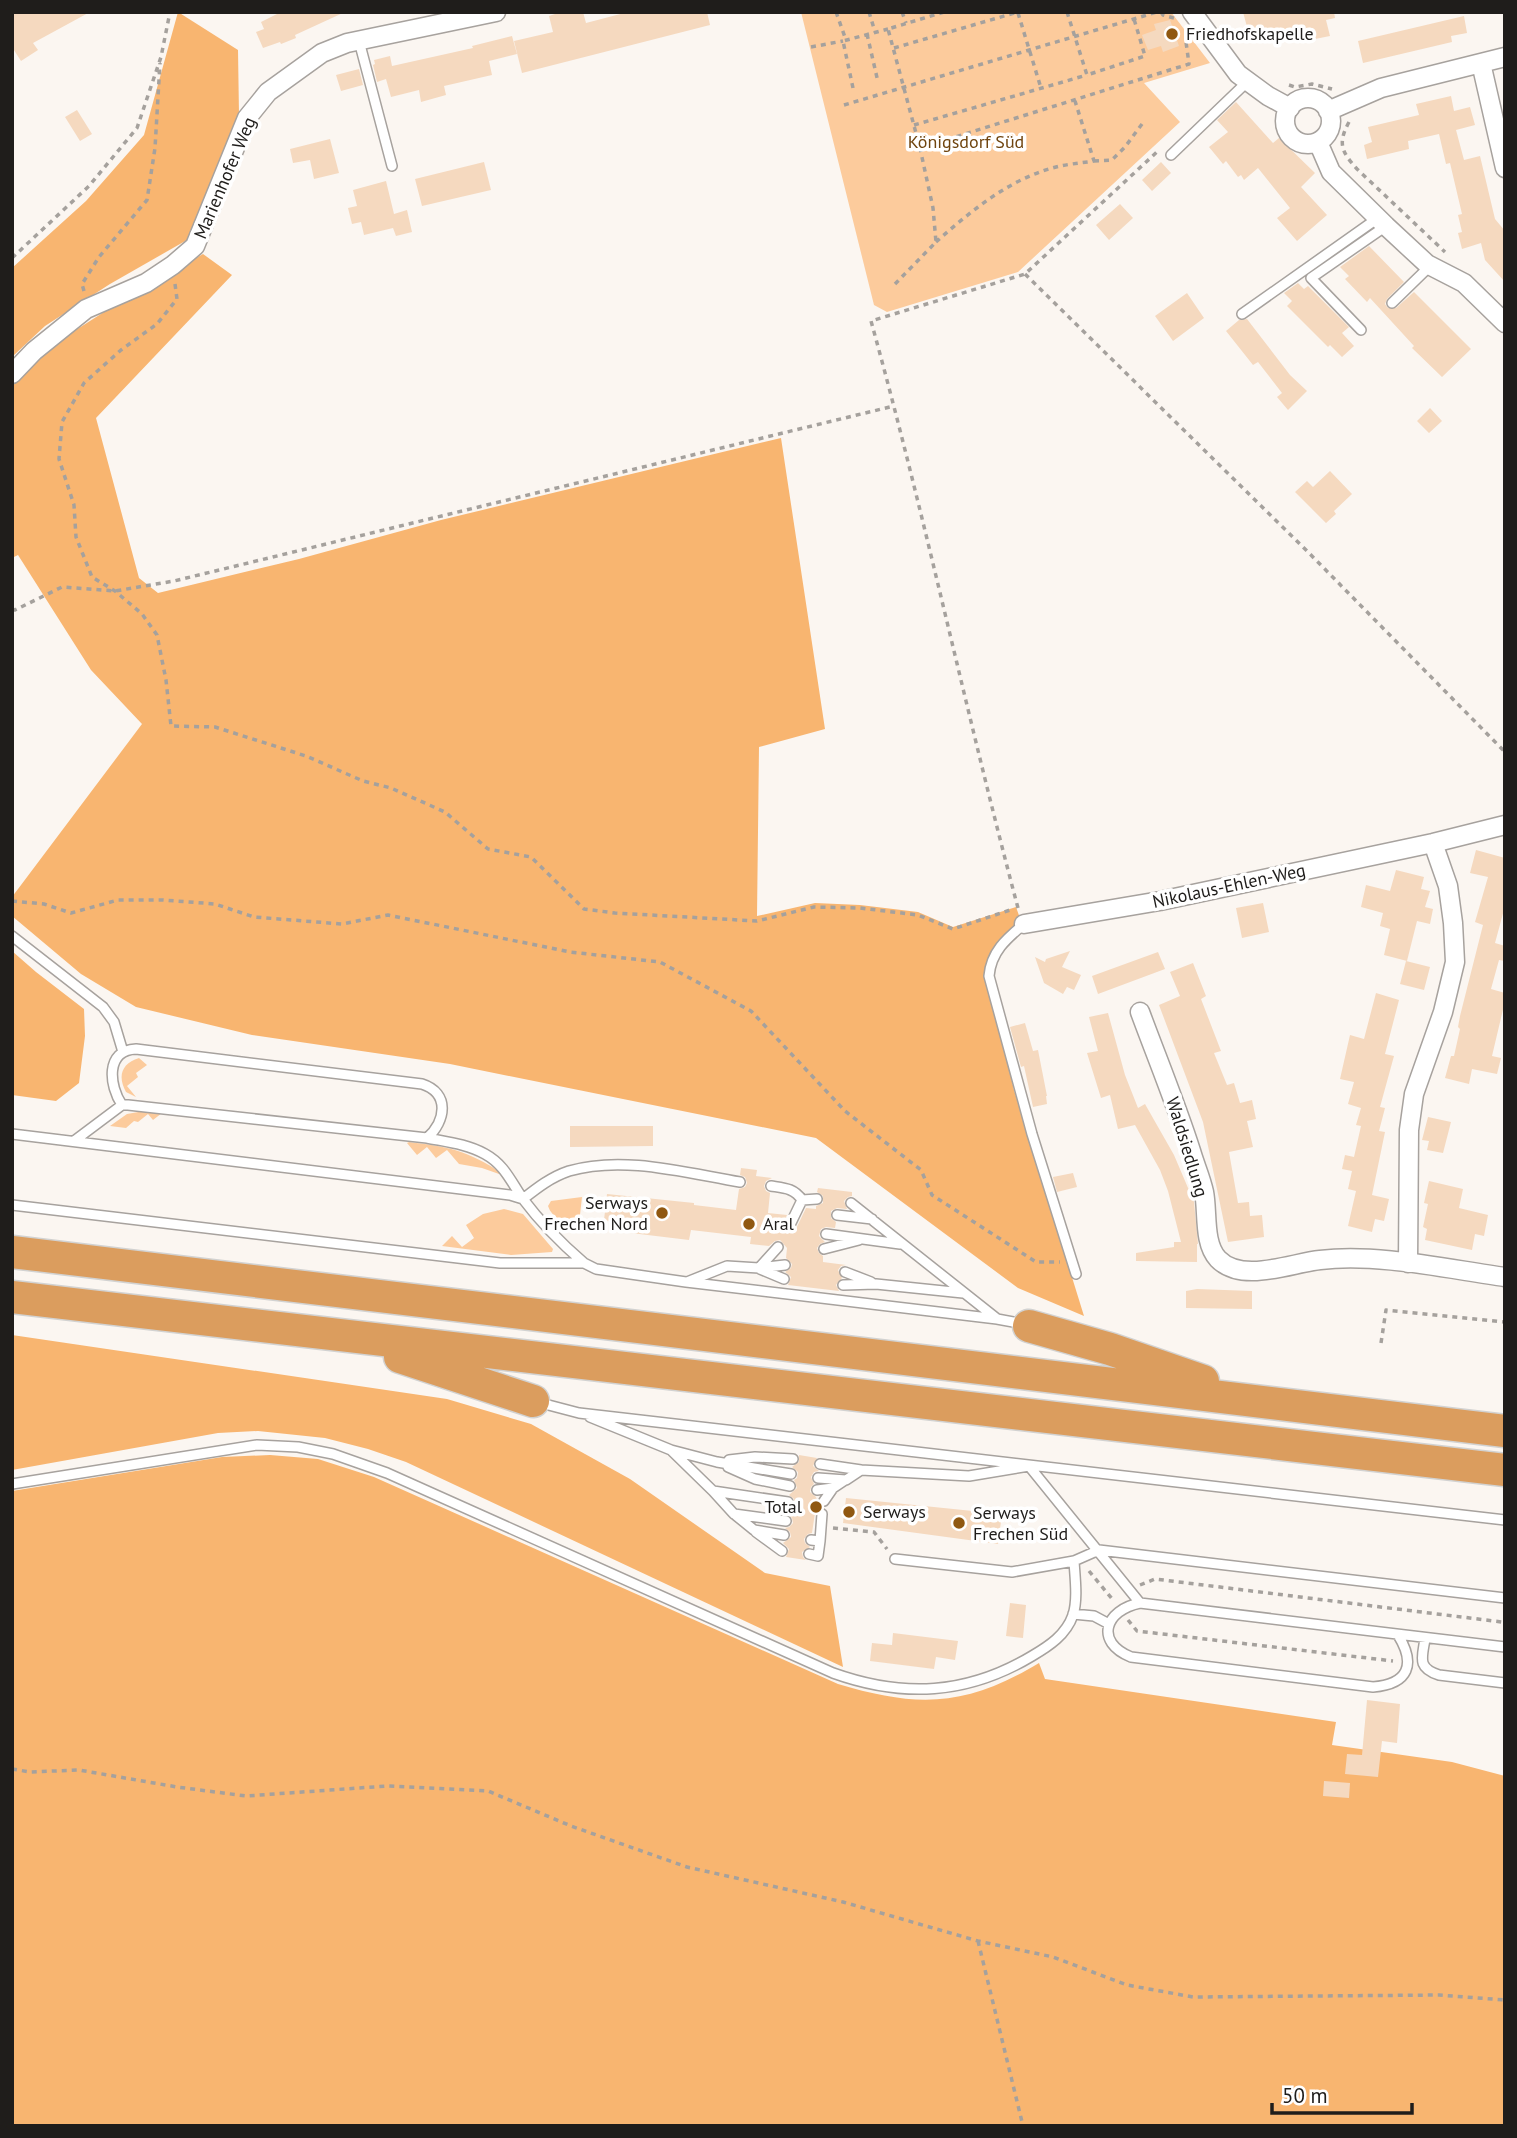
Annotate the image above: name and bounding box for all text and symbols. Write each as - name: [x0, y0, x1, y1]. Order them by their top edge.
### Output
- place label: Friedhofskapelle: [1186, 22, 1314, 45]
- marker: Friedhofskapelle: [1164, 26, 1180, 42]
- street label: Marienhofer Weg: [188, 113, 261, 242]
- park label: Königsdorf Süd: [908, 130, 1024, 153]
- street label: Nikolaus-Ehlen-Weg: [1150, 858, 1308, 913]
- street label: Waldsiedlung: [1161, 1094, 1214, 1200]
- place label: Serways Frechen Nord: [544, 1191, 648, 1235]
- marker: Serways Frechen Nord: [654, 1205, 670, 1221]
- place label: Aral: [763, 1212, 795, 1235]
- marker: Aral: [741, 1216, 757, 1232]
- place label: Total: [764, 1495, 803, 1518]
- marker: Total: [808, 1499, 824, 1515]
- place label: Serways: [863, 1500, 926, 1523]
- place label: Serways Frechen Süd: [973, 1501, 1068, 1545]
- marker: Serways: [841, 1504, 857, 1520]
- marker: Serways Frechen Süd: [951, 1515, 967, 1531]
- scale bar: [1272, 2072, 1412, 2116]
- text: 50 m: [1282, 2082, 1328, 2109]

